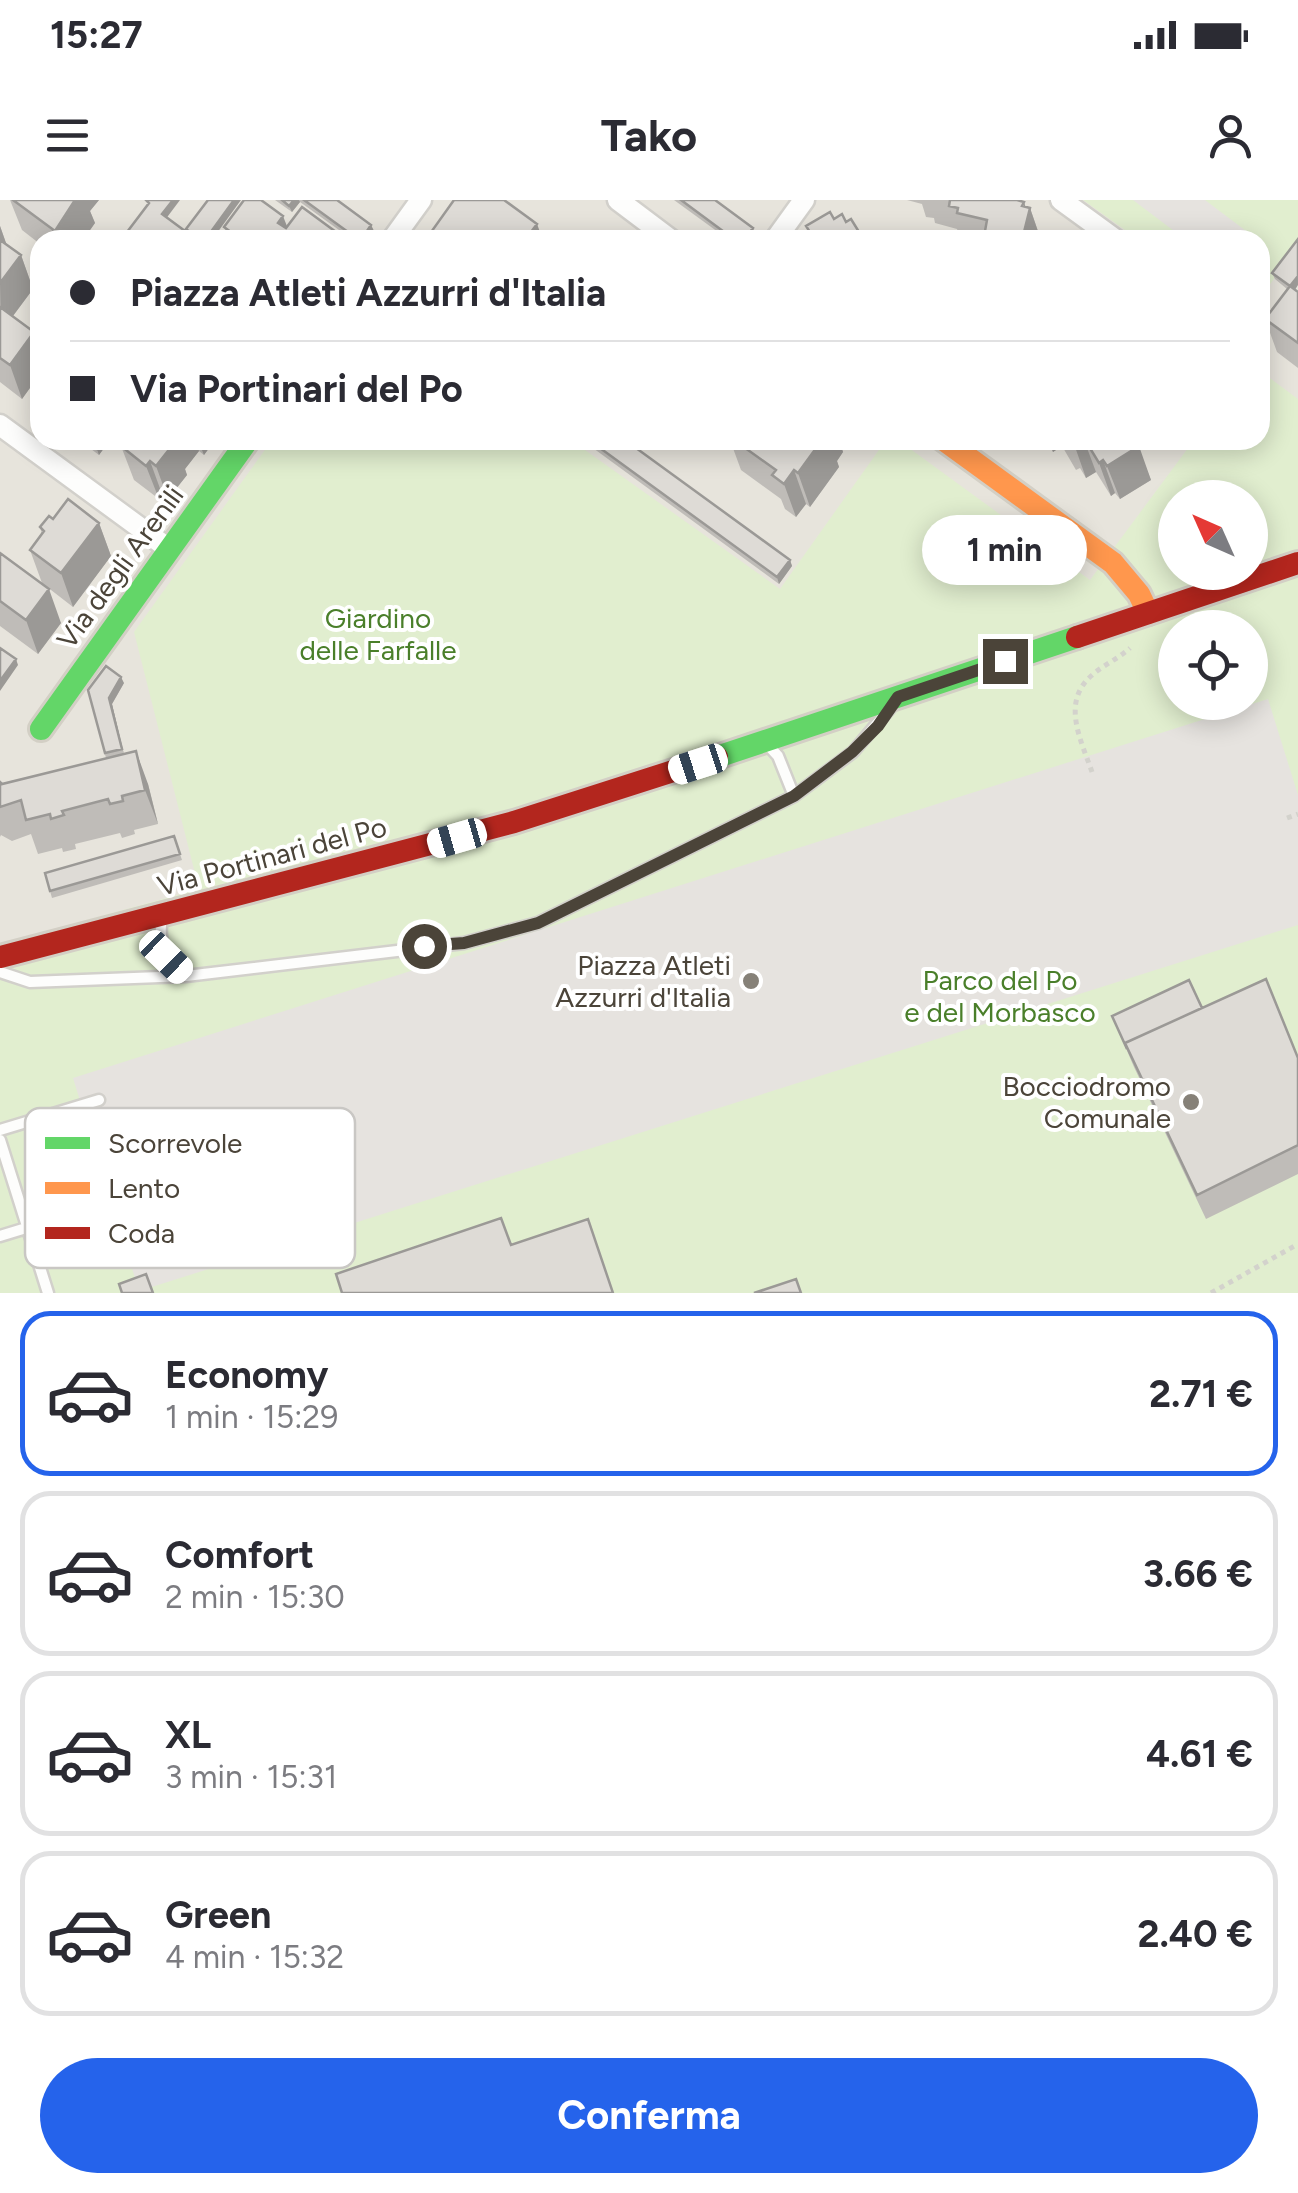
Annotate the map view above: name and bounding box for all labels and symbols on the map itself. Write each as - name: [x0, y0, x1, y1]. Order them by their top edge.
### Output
- street label: Via degli Arenili: [49, 479, 191, 655]
- north arrow: [1158, 480, 1268, 590]
- callout: 1 min: [922, 516, 1088, 586]
- park label: Giardino delle Farfalle: [299, 601, 457, 667]
- route end: [983, 639, 1028, 684]
- car: [665, 740, 731, 788]
- street label: Via Portinari del Po: [154, 809, 390, 903]
- car: [424, 815, 490, 861]
- route start: [402, 924, 447, 969]
- car: [134, 925, 198, 989]
- place label: Piazza Atleti Azzurri d'Italia: [555, 948, 731, 1014]
- park label: Parco del Po e del Morbasco: [904, 963, 1096, 1029]
- marker: Piazza Atleti Azzurri d'Italia: [740, 970, 762, 992]
- place label: Bocciodromo Comunale: [1002, 1069, 1171, 1135]
- marker: Bocciodromo Comunale: [1180, 1091, 1202, 1113]
- legend: [25, 1108, 355, 1268]
- text: Scorrevole: [108, 1126, 242, 1160]
- text: Lento: [108, 1171, 180, 1205]
- text: Coda: [108, 1216, 175, 1250]

